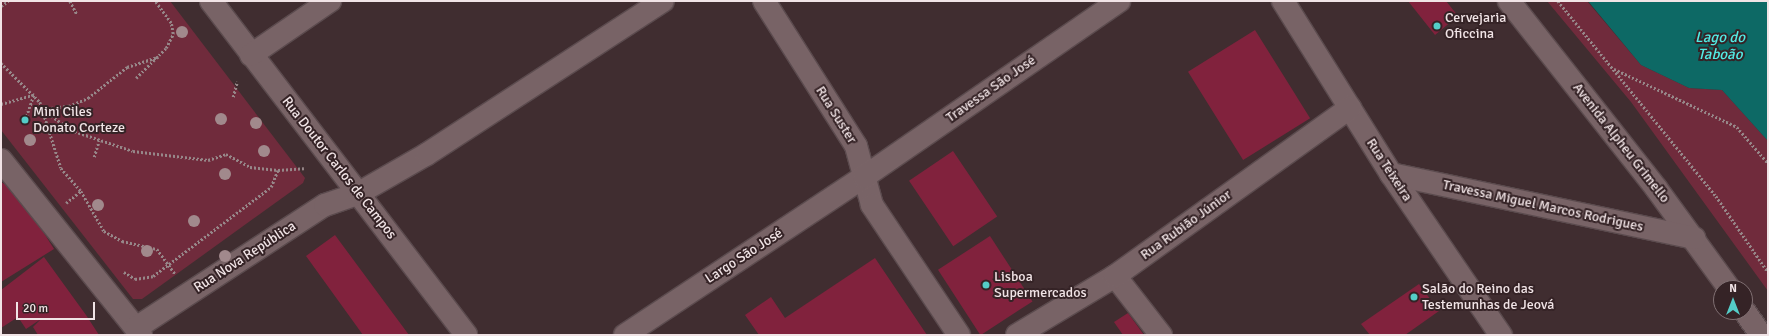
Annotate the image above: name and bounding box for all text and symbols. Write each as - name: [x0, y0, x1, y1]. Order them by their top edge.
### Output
- place label: Cervejaria Oficcina: [1445, 10, 1506, 42]
- marker: Cervejaria Oficcina: [1432, 21, 1442, 31]
- water label: Lago do Taboão: [1695, 28, 1745, 63]
- street label: Travessa São José: [943, 52, 1039, 126]
- street label: Avenida Alpheu Grimello: [1569, 80, 1673, 206]
- street label: Rua Suster: [812, 83, 860, 147]
- street label: Rua Doutor Carlos de Campos: [278, 93, 400, 243]
- place label: Mini Ciles Donato Corteze: [33, 104, 125, 136]
- marker: Mini Ciles Donato Corteze: [20, 115, 30, 125]
- street label: Rua Teixeira: [1362, 135, 1416, 205]
- street label: Travessa Miguel Marcos Rodrigues: [1441, 177, 1645, 235]
- street label: Rua Rubião Júnior: [1137, 186, 1235, 264]
- street label: Rua Nova República: [191, 218, 299, 296]
- street label: Largo São José: [702, 225, 786, 287]
- place label: Lisboa Supermercados: [994, 269, 1087, 302]
- marker: Lisboa Supermercados: [981, 280, 991, 290]
- north arrow: [1713, 280, 1753, 320]
- place label: Salão do Reino das Testemunhas de Jeová: [1422, 281, 1554, 314]
- text: N: [1729, 282, 1737, 295]
- marker: Salão do Reino das Testemunhas de Jeová: [1409, 292, 1419, 302]
- scale bar: [18, 294, 97, 320]
- text: 20 m: [23, 301, 48, 316]

